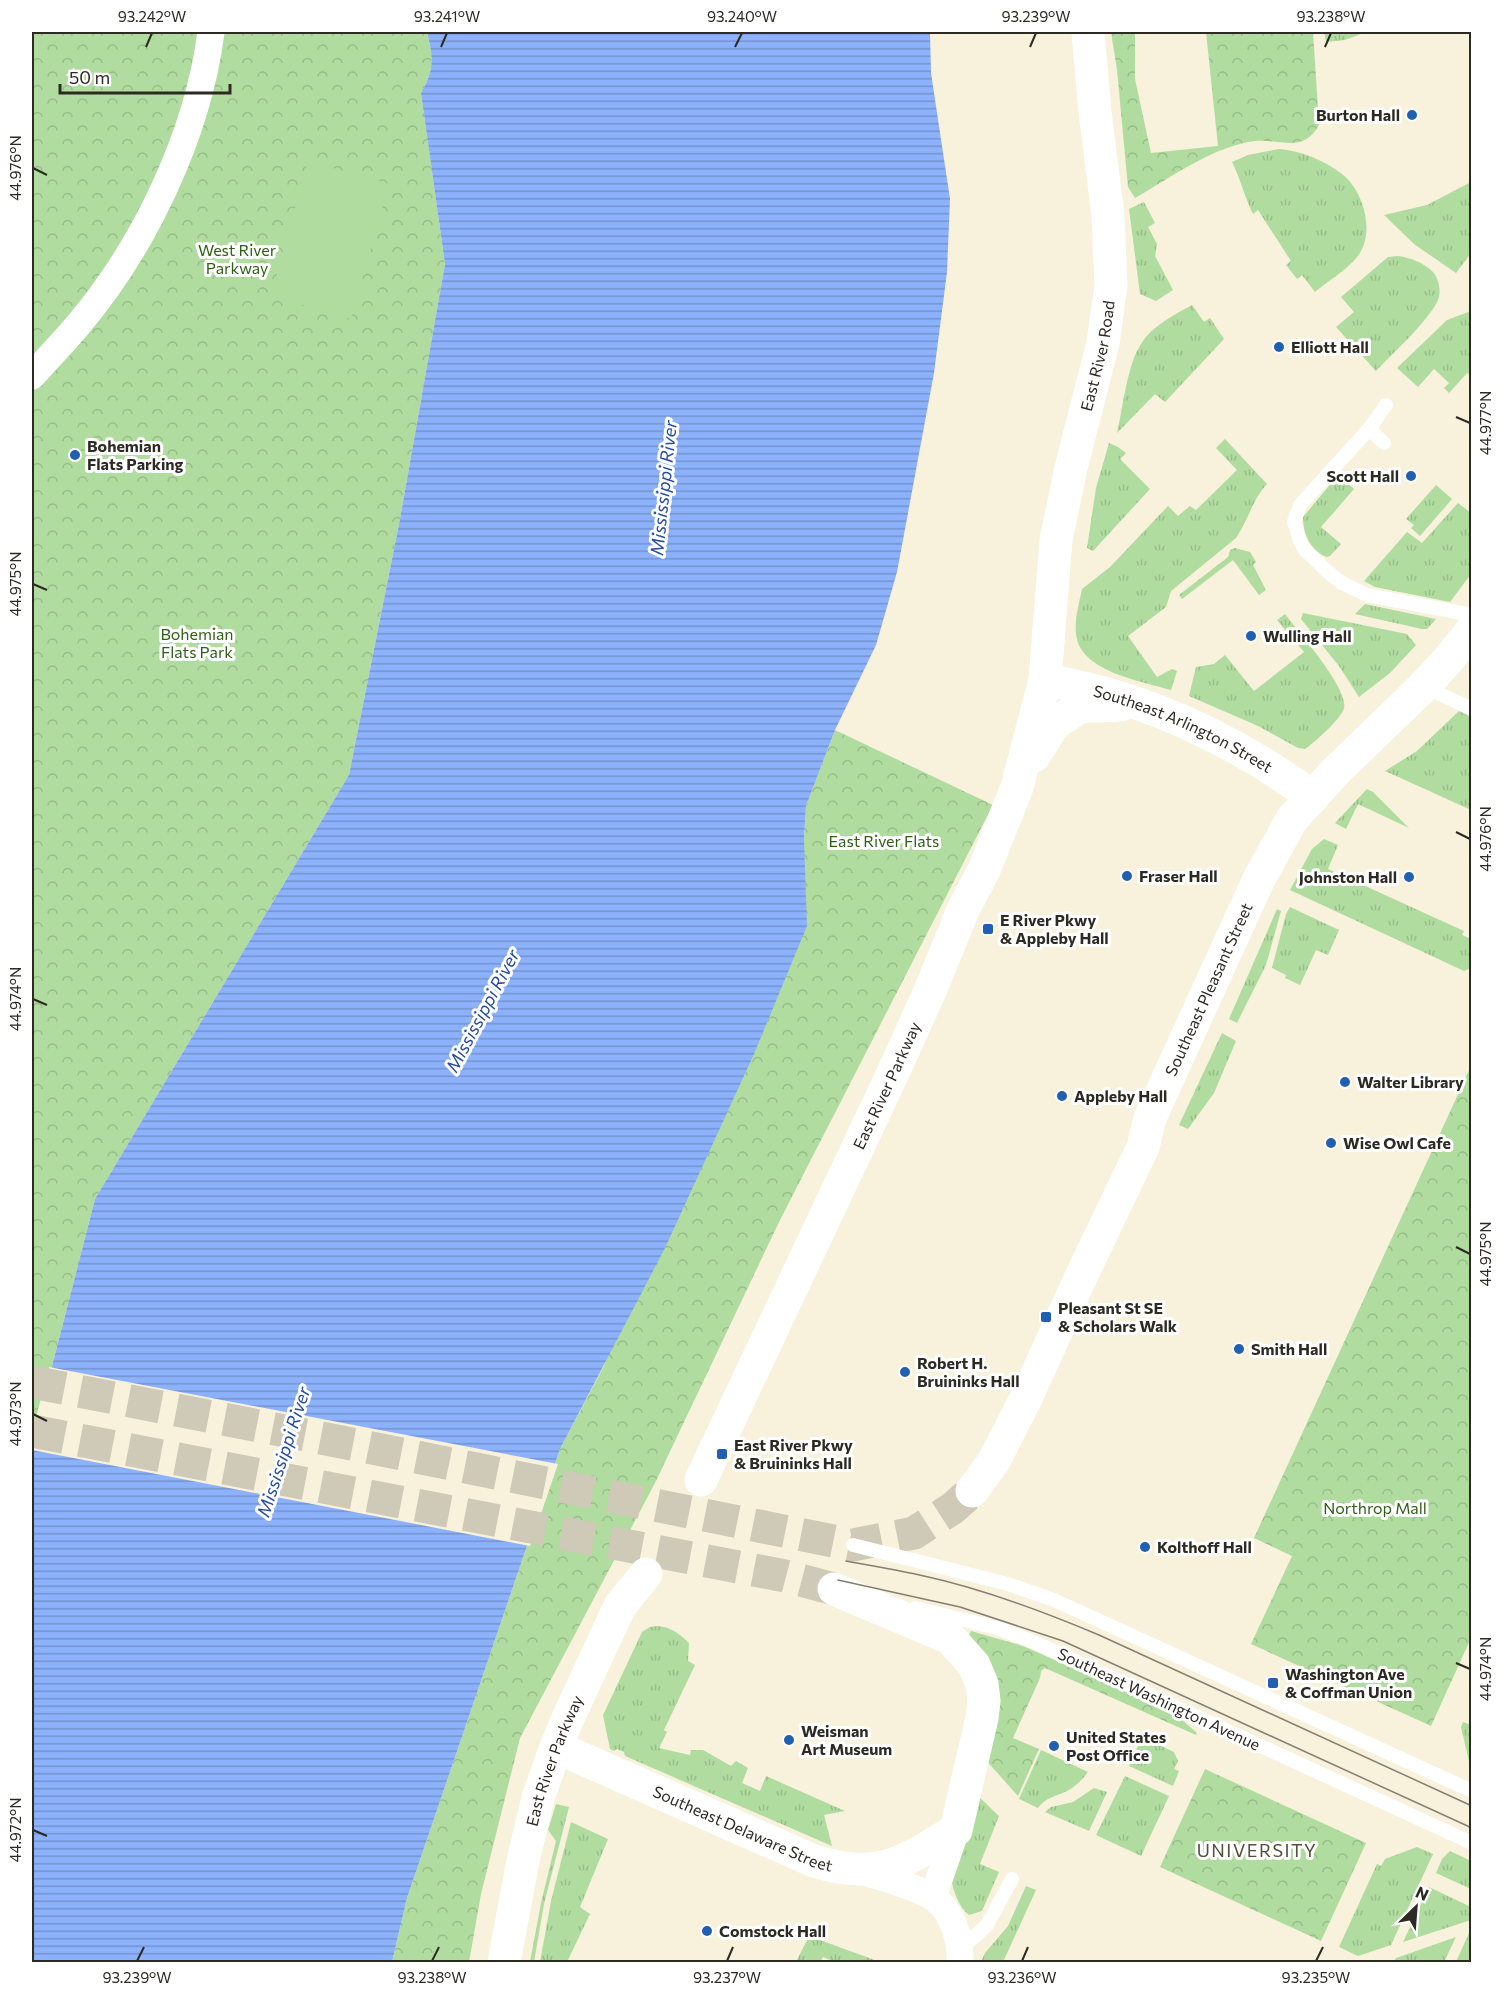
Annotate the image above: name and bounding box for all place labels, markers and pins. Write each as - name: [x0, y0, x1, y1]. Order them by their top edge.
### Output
- place label: Burton Hall: [1316, 105, 1400, 124]
- marker: Burton Hall: [1405, 108, 1419, 122]
- place label: Elliott Hall: [1291, 337, 1369, 356]
- marker: Elliott Hall: [1272, 340, 1286, 354]
- place label: Bohemian Flats Parking: [87, 436, 184, 473]
- marker: Bohemian Flats Parking: [68, 448, 82, 462]
- place label: Scott Hall: [1326, 466, 1399, 485]
- marker: Scott Hall: [1404, 469, 1418, 483]
- place label: Wulling Hall: [1263, 626, 1352, 645]
- marker: Wulling Hall: [1244, 629, 1258, 643]
- place label: Fraser Hall: [1139, 866, 1218, 885]
- place label: Johnston Hall: [1299, 867, 1397, 886]
- marker: Fraser Hall: [1120, 869, 1134, 883]
- marker: Johnston Hall: [1402, 870, 1416, 884]
- place label: E River Pkwy & Appleby Hall: [1000, 910, 1109, 947]
- marker: E River Pkwy & Appleby Hall: [981, 922, 995, 936]
- place label: Walter Library: [1357, 1072, 1464, 1091]
- marker: Walter Library: [1338, 1075, 1352, 1089]
- place label: Appleby Hall: [1074, 1086, 1167, 1105]
- marker: Appleby Hall: [1055, 1089, 1069, 1103]
- place label: Wise Owl Cafe: [1343, 1133, 1451, 1152]
- marker: Wise Owl Cafe: [1324, 1136, 1338, 1150]
- place label: Pleasant St SE & Scholars Walk: [1058, 1298, 1178, 1335]
- marker: Pleasant St SE & Scholars Walk: [1039, 1310, 1053, 1324]
- place label: Smith Hall: [1251, 1339, 1327, 1358]
- marker: Smith Hall: [1232, 1342, 1246, 1356]
- place label: Robert H. Bruininks Hall: [917, 1353, 1020, 1390]
- marker: Robert H. Bruininks Hall: [898, 1365, 912, 1379]
- place label: East River Pkwy & Bruininks Hall: [734, 1435, 853, 1472]
- marker: East River Pkwy & Bruininks Hall: [715, 1447, 729, 1461]
- place label: Kolthoff Hall: [1157, 1537, 1252, 1556]
- marker: Kolthoff Hall: [1138, 1540, 1152, 1554]
- place label: Washington Ave & Coffman Union: [1285, 1664, 1412, 1701]
- marker: Washington Ave & Coffman Union: [1266, 1676, 1280, 1690]
- place label: Weisman Art Museum: [801, 1721, 892, 1758]
- place label: United States Post Office: [1066, 1727, 1166, 1764]
- marker: Weisman Art Museum: [782, 1733, 796, 1747]
- marker: United States Post Office: [1047, 1739, 1061, 1753]
- place label: Comstock Hall: [719, 1921, 826, 1940]
- marker: Comstock Hall: [700, 1924, 714, 1938]

